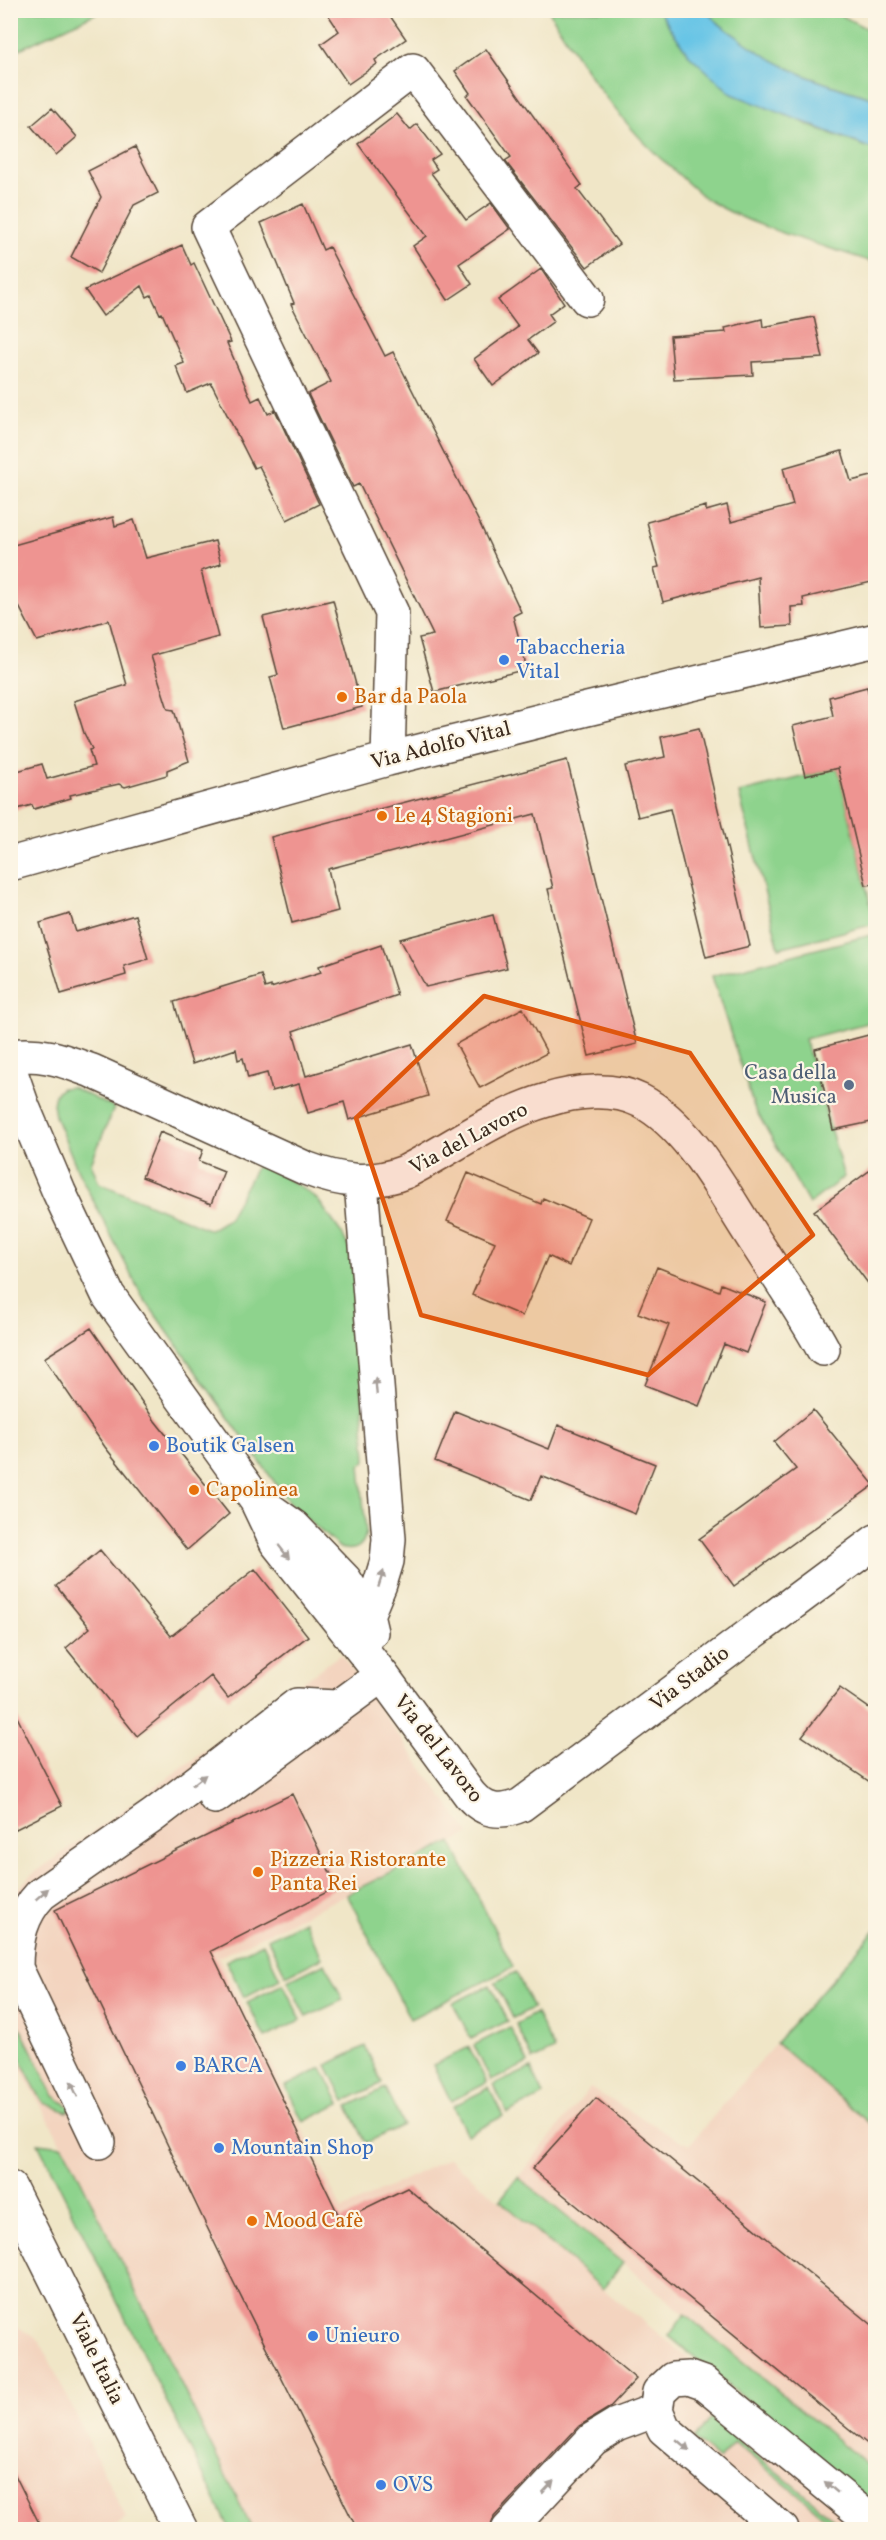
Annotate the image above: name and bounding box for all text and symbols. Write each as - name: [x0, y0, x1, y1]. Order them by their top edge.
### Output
- place label: Tabaccheria Vital: [516, 634, 626, 687]
- marker: Tabaccheria Vital: [497, 653, 511, 667]
- place label: Bar da Paola: [354, 683, 467, 712]
- marker: Bar da Paola: [335, 690, 349, 704]
- street label: Via Adolfo Vital: [368, 715, 514, 777]
- place label: Le 4 Stagioni: [394, 802, 513, 831]
- marker: Le 4 Stagioni: [375, 809, 389, 823]
- place label: Casa della Musica: [744, 1059, 837, 1112]
- marker: Casa della Musica: [842, 1078, 856, 1092]
- street label: Via del Lavoro: [405, 1096, 533, 1182]
- one-way arrow: [372, 1376, 381, 1395]
- place label: Boutik Galsen: [166, 1432, 295, 1461]
- marker: Boutik Galsen: [147, 1439, 161, 1453]
- place label: Capolinea: [206, 1476, 299, 1505]
- marker: Capolinea: [187, 1483, 201, 1497]
- one-way arrow: [277, 1544, 290, 1560]
- one-way arrow: [377, 1570, 386, 1588]
- street label: Via Stadio: [644, 1639, 736, 1719]
- street label: Via del Lavoro: [386, 1689, 490, 1809]
- one-way arrow: [191, 1774, 207, 1786]
- place label: Pizzeria Ristorante Panta Rei: [270, 1846, 446, 1899]
- marker: Pizzeria Ristorante Panta Rei: [251, 1865, 265, 1879]
- one-way arrow: [34, 1888, 50, 1901]
- place label: BARCA: [193, 2052, 263, 2081]
- marker: BARCA: [174, 2059, 188, 2073]
- one-way arrow: [69, 2081, 78, 2098]
- place label: Mountain Shop: [231, 2134, 374, 2163]
- marker: Mountain Shop: [212, 2141, 226, 2155]
- place label: Mood Cafè: [264, 2207, 363, 2236]
- marker: Mood Cafè: [245, 2214, 259, 2228]
- street label: Viale Italia: [61, 2308, 131, 2410]
- place label: Unieuro: [325, 2322, 400, 2351]
- marker: Unieuro: [306, 2329, 320, 2343]
- one-way arrow: [675, 2439, 691, 2452]
- place label: OVS: [393, 2471, 433, 2500]
- marker: OVS: [374, 2478, 388, 2492]
- one-way arrow: [541, 2479, 555, 2494]
- one-way arrow: [823, 2482, 838, 2494]

